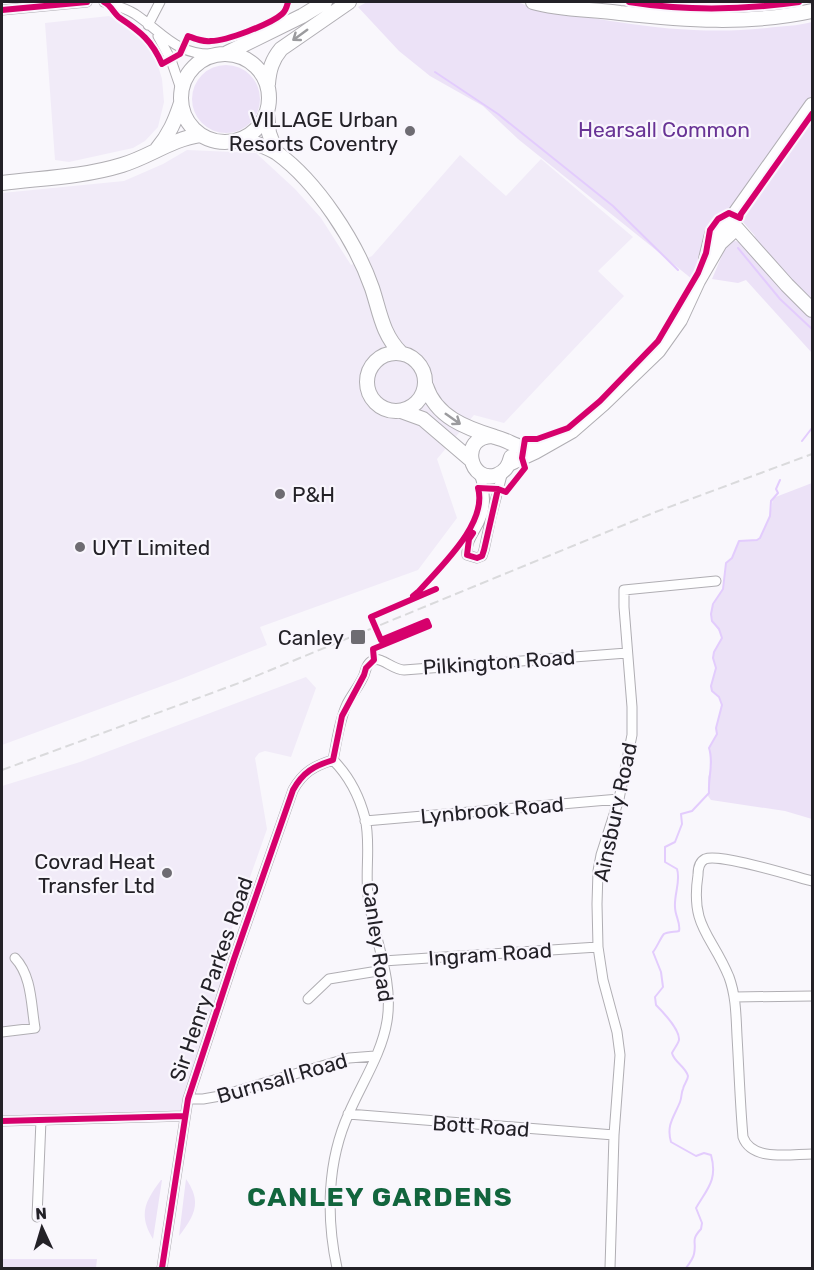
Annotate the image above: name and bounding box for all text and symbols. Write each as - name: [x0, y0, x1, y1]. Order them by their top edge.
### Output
- one-way arrow: [293, 28, 309, 41]
- place label: VILLAGE Urban Resorts Coventry: [229, 107, 398, 156]
- park label: Hearsall Common: [578, 117, 750, 142]
- marker: VILLAGE Urban Resorts Coventry: [403, 124, 417, 138]
- one-way arrow: [444, 413, 460, 425]
- place label: P&H: [292, 482, 335, 507]
- marker: P&H: [273, 487, 287, 501]
- place label: UYT Limited: [92, 535, 210, 560]
- marker: UYT Limited: [73, 540, 87, 554]
- place label: Canley: [278, 625, 344, 650]
- marker: Canley: [349, 628, 367, 646]
- street label: Pilkington Road: [422, 644, 576, 680]
- street label: Ainsbury Road: [588, 740, 642, 884]
- street label: Lynbrook Road: [419, 791, 565, 829]
- place label: Covrad Heat Transfer Ltd: [34, 849, 155, 898]
- marker: Covrad Heat Transfer Ltd: [160, 866, 174, 880]
- street label: Sir Henry Parkes Road: [164, 873, 258, 1085]
- street label: Canley Road: [357, 880, 399, 1004]
- street label: Ingram Road: [427, 937, 553, 971]
- street label: Burnsall Road: [214, 1047, 350, 1109]
- street label: Bott Road: [432, 1110, 530, 1142]
- district label: CANLEY GARDENS: [247, 1181, 513, 1213]
- north arrow: [12, 1198, 72, 1258]
- text: N: [35, 1204, 47, 1223]

